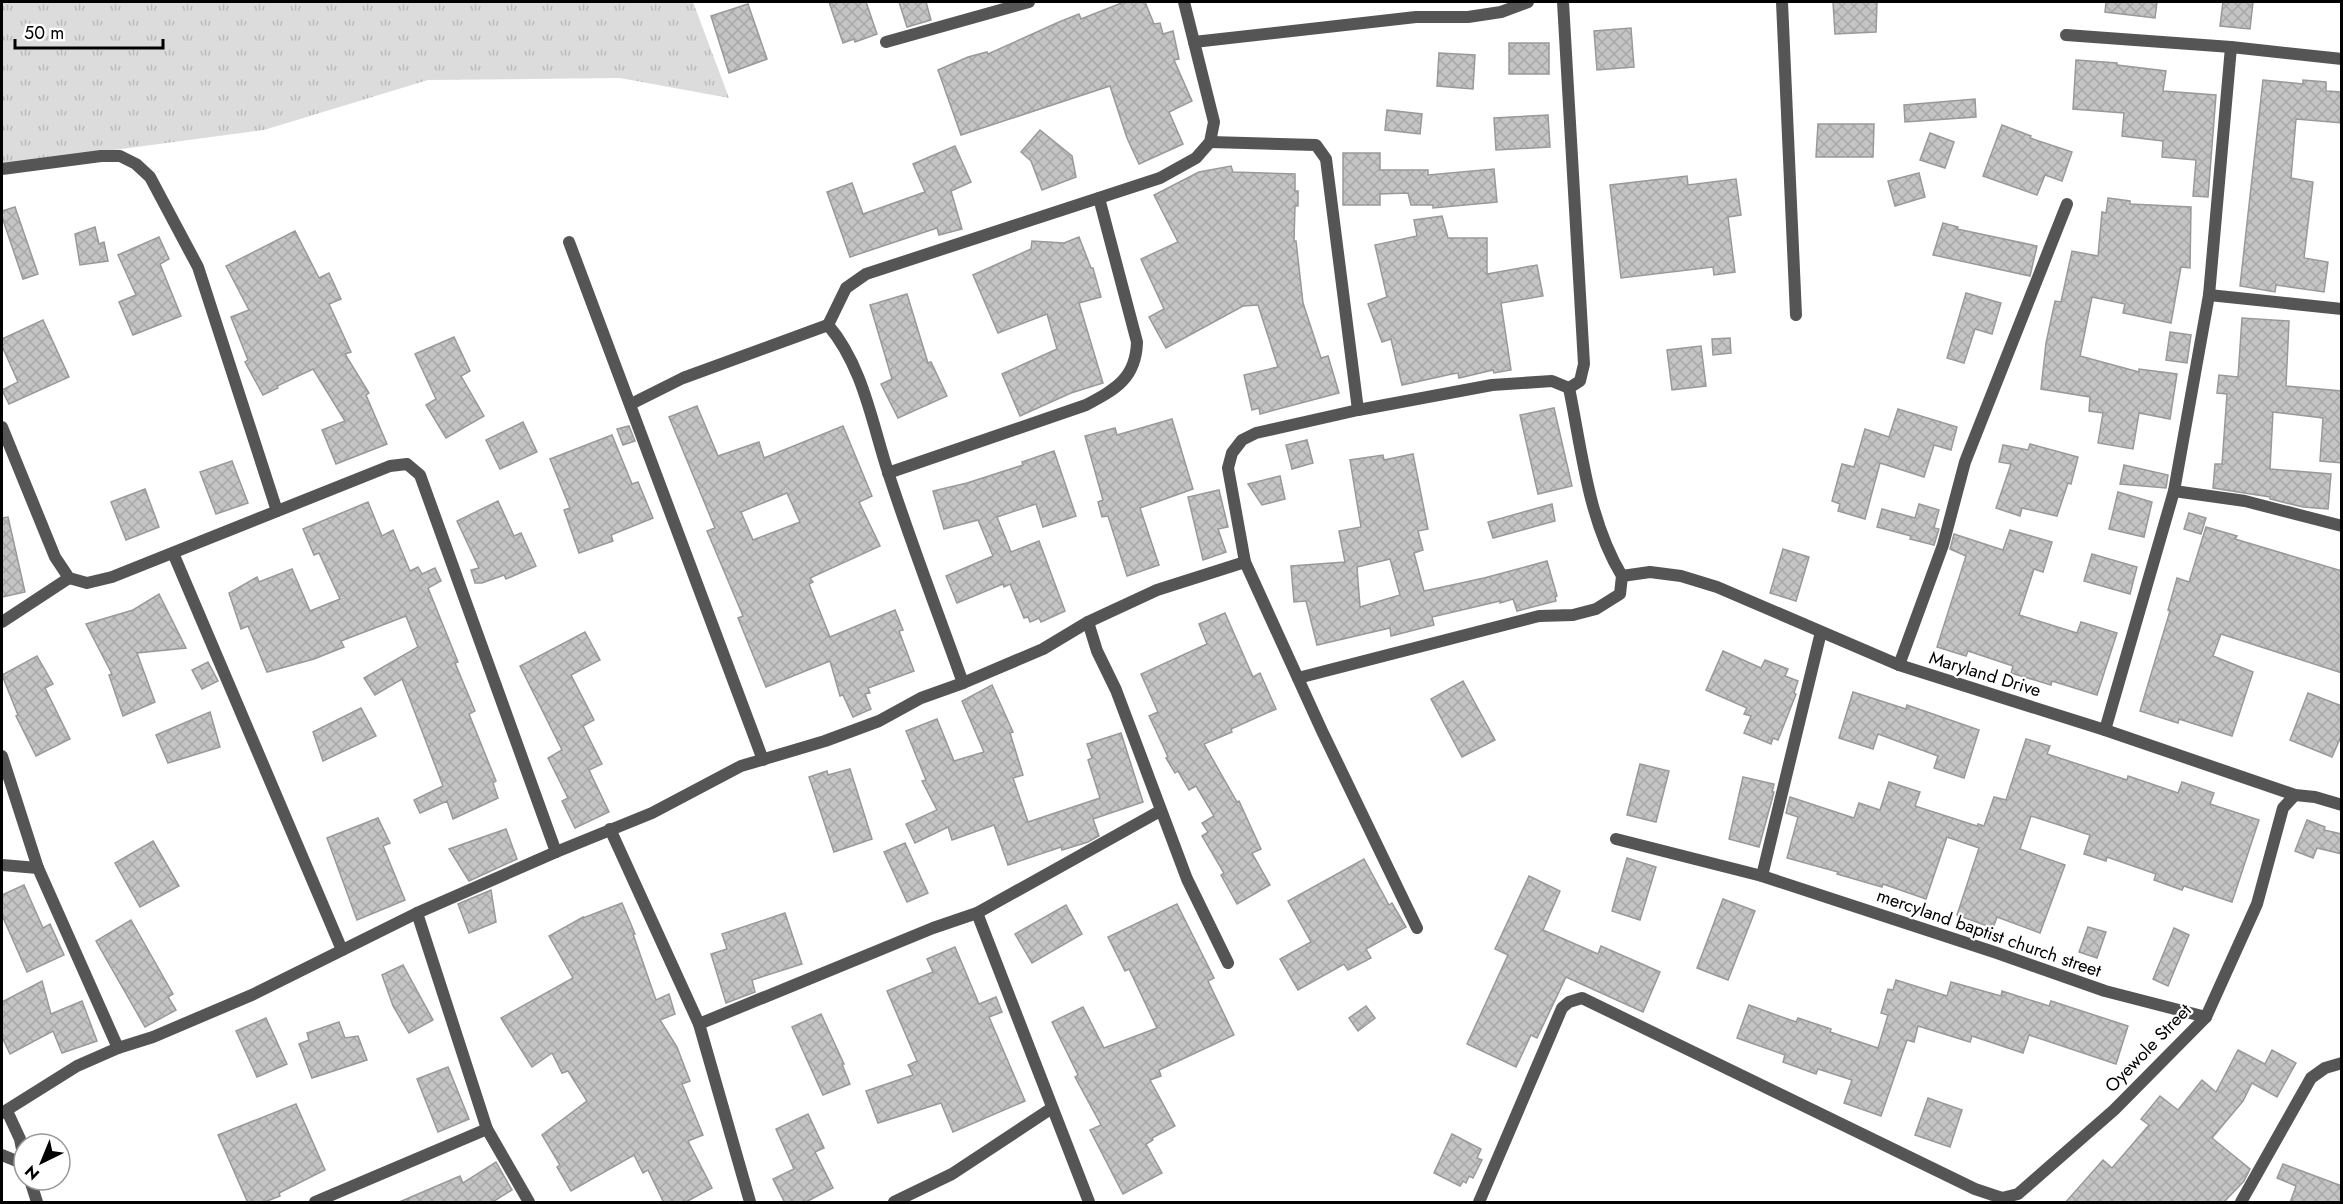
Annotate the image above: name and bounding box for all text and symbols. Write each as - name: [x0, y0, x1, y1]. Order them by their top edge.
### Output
- scale bar: [15, 12, 164, 50]
- text: 50 m: [24, 20, 64, 46]
- street label: Maryland Drive: [1926, 645, 2044, 703]
- street label: mercyland baptist church street: [1873, 882, 2105, 984]
- street label: Oyewole Street: [2099, 997, 2198, 1098]
- north arrow: [12, 1132, 72, 1192]
- text: N: [20, 1160, 45, 1185]

